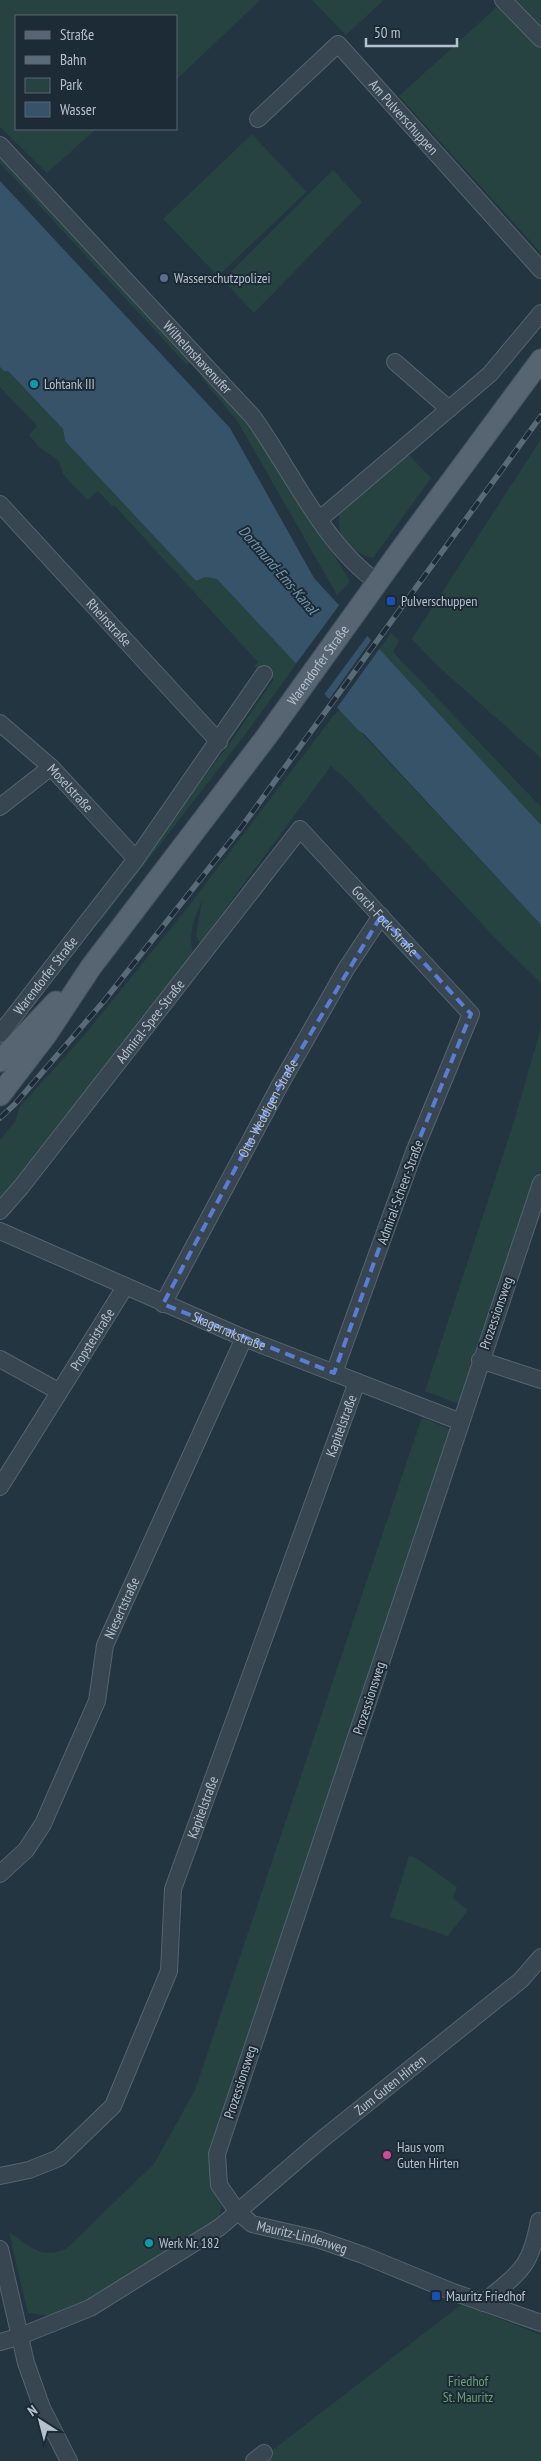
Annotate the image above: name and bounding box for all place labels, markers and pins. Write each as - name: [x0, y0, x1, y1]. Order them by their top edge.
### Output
- place label: Wasserschutzpolizei: [174, 269, 271, 287]
- marker: Wasserschutzpolizei: [158, 272, 170, 284]
- place label: Lohtank III: [44, 375, 95, 393]
- marker: Lohtank III: [28, 378, 40, 390]
- place label: Pulverschuppen: [401, 592, 477, 610]
- marker: Pulverschuppen: [385, 595, 397, 607]
- place label: Haus vom Guten Hirten: [397, 2138, 459, 2172]
- marker: Haus vom Guten Hirten: [381, 2149, 393, 2161]
- place label: Werk Nr. 182: [159, 2234, 220, 2252]
- marker: Werk Nr. 182: [143, 2237, 155, 2249]
- place label: Mauritz Friedhof: [446, 2287, 526, 2305]
- marker: Mauritz Friedhof: [430, 2290, 442, 2302]

